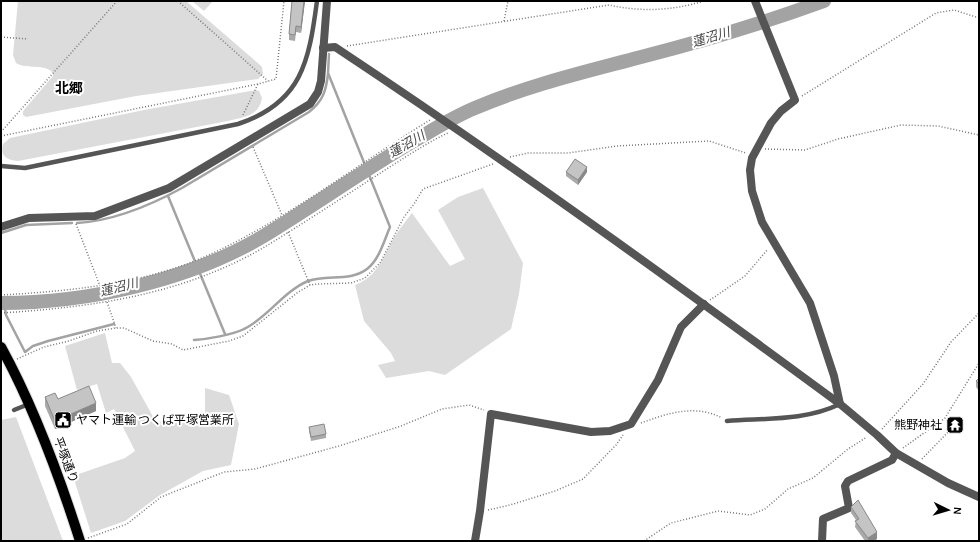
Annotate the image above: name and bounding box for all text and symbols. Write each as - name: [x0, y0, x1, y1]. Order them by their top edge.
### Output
- water label: 蓮沼川: [690, 25, 733, 50]
- district label: 北郷: [55, 81, 83, 96]
- water label: 蓮沼川: [386, 128, 429, 160]
- water label: 蓮沼川: [98, 276, 141, 299]
- public building icon: ヤマト運輸 つくば平塚営業所: [53, 410, 73, 430]
- place label: ヤマト運輸 つくば平塚営業所: [76, 413, 234, 426]
- temple icon: 熊野神社: [945, 415, 965, 435]
- place label: 熊野神社: [894, 418, 942, 431]
- street label: 平塚通り: [52, 435, 81, 485]
- north arrow: [928, 490, 968, 530]
- text: N: [952, 507, 963, 515]

